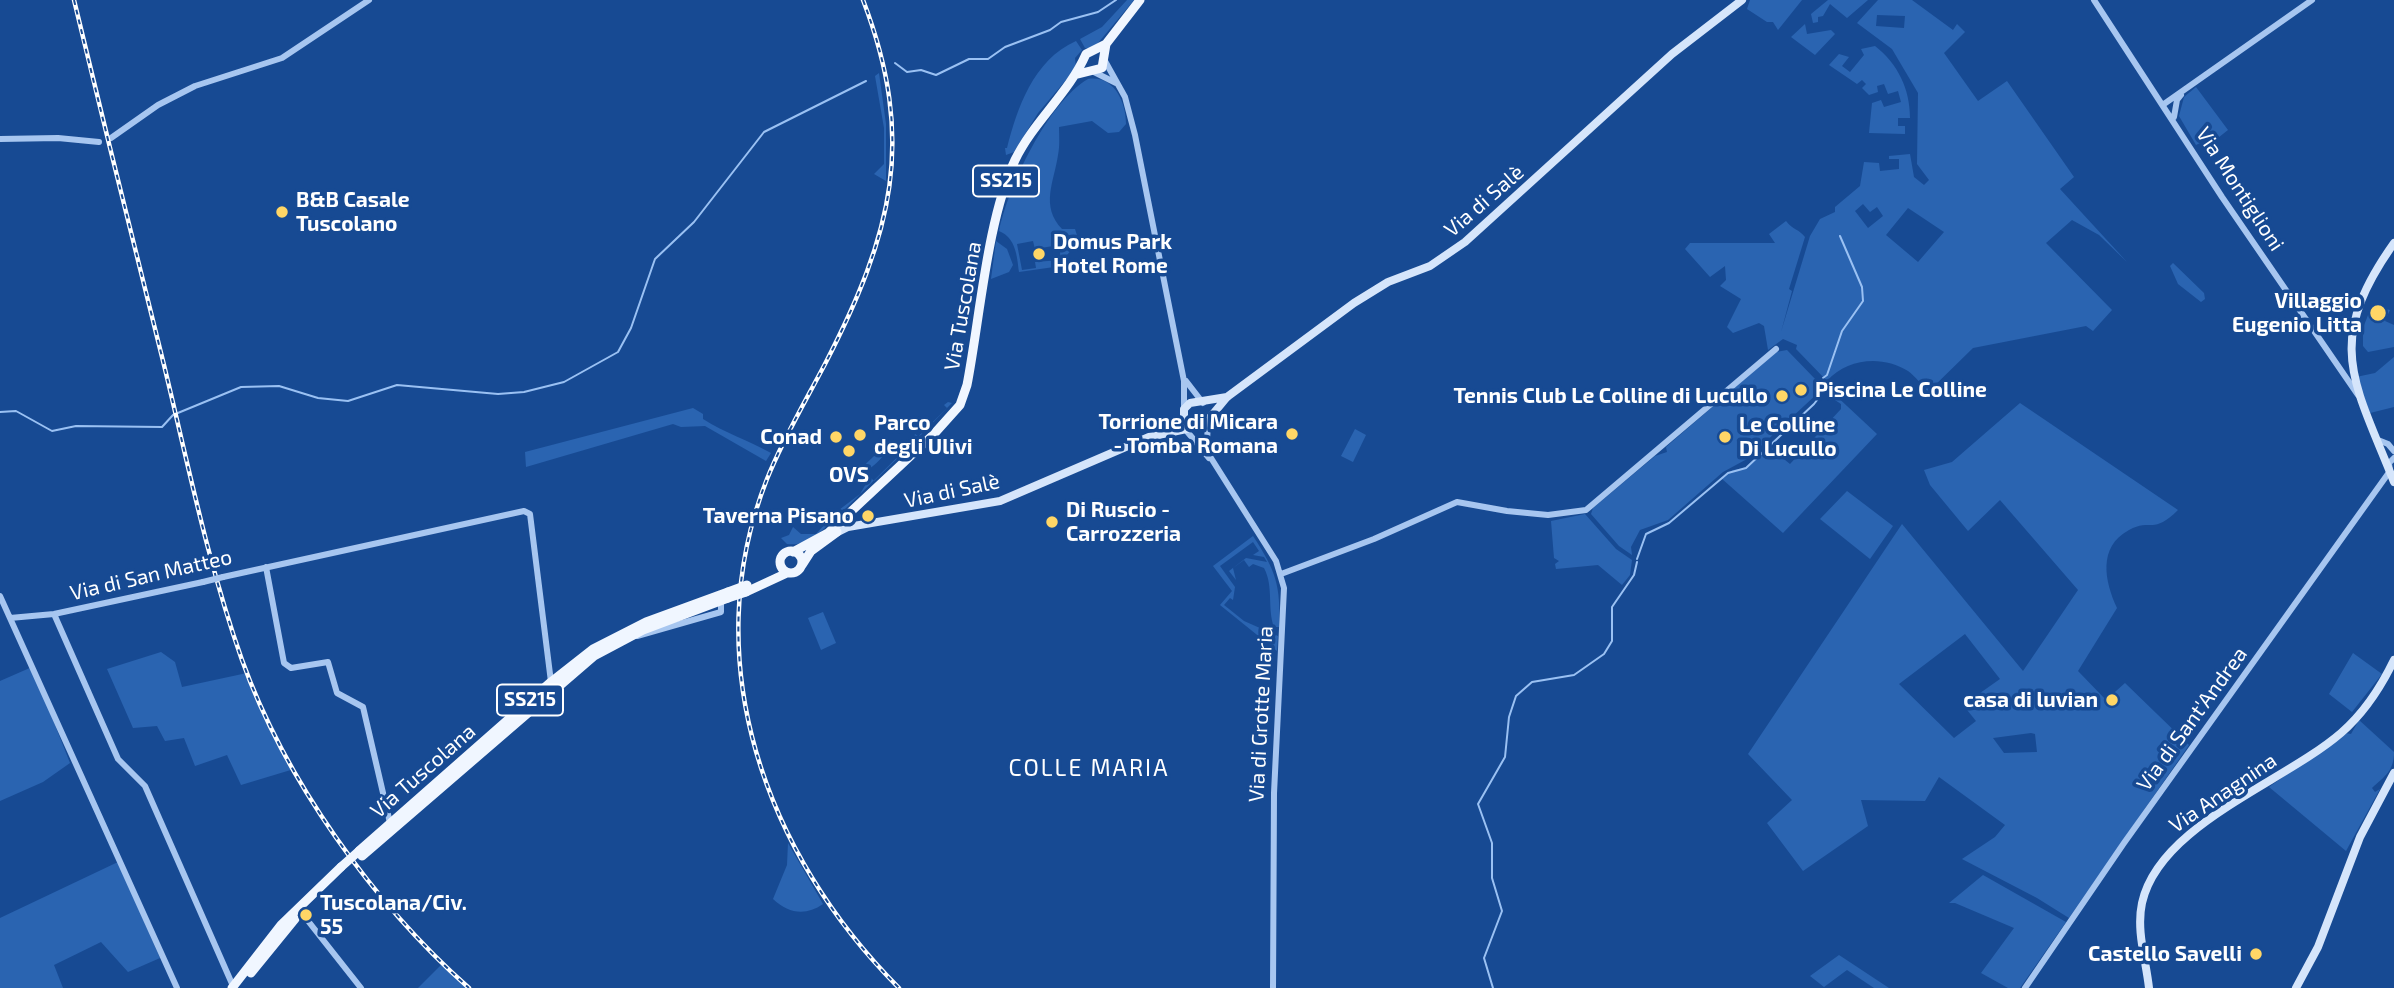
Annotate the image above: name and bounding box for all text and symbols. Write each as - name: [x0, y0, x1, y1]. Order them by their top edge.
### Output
- street label: Via Montiglioni: [2191, 122, 2289, 256]
- street label: Via di Salè: [1439, 160, 1529, 242]
- road number: SS215: [973, 166, 1039, 196]
- place label: B&B Casale Tuscolano: [296, 187, 410, 237]
- marker: B&B Casale Tuscolano: [274, 204, 290, 220]
- place label: Domus Park Hotel Rome: [1053, 229, 1172, 279]
- street label: Via Tuscolana: [939, 239, 987, 373]
- marker: Domus Park Hotel Rome: [1031, 246, 1047, 262]
- place label: Villaggio Eugenio Litta: [2232, 288, 2362, 338]
- marker: Villaggio Eugenio Litta: [2368, 303, 2388, 323]
- place label: Piscina Le Colline: [1815, 377, 1987, 403]
- marker: Piscina Le Colline: [1793, 382, 1809, 398]
- place label: Tennis Club Le Colline di Lucullo: [1453, 383, 1768, 409]
- marker: Tennis Club Le Colline di Lucullo: [1774, 388, 1790, 404]
- place label: Torrione di Micara - Tomba Romana: [1099, 409, 1278, 459]
- place label: Parco degli Ulivi: [874, 410, 973, 460]
- place label: Le Colline Di Lucullo: [1739, 412, 1837, 462]
- place label: Conad: [760, 424, 822, 450]
- marker: Torrione di Micara - Tomba Romana: [1284, 426, 1300, 442]
- marker: Parco degli Ulivi: [852, 427, 868, 443]
- marker: Conad: [828, 429, 844, 445]
- marker: Le Colline Di Lucullo: [1717, 429, 1733, 445]
- marker: OVS: [841, 443, 857, 459]
- place label: OVS: [829, 462, 869, 488]
- street label: Via di Salè: [902, 469, 1002, 513]
- place label: Di Ruscio - Carrozzeria: [1066, 497, 1181, 547]
- place label: Taverna Pisano: [703, 503, 854, 529]
- marker: Taverna Pisano: [860, 508, 876, 524]
- marker: Di Ruscio - Carrozzeria: [1044, 514, 1060, 530]
- street label: Via di San Matteo: [68, 544, 234, 606]
- street label: Via di Grotte Maria: [1244, 625, 1278, 803]
- street label: Via di Sant'Andrea: [2131, 642, 2253, 796]
- road number: SS215: [497, 684, 563, 716]
- place label: casa di luvian: [1963, 687, 2098, 713]
- marker: casa di luvian: [2104, 692, 2120, 708]
- street label: Via Tuscolana: [365, 719, 481, 823]
- street label: Via Anagnina: [2165, 748, 2281, 838]
- district label: COLLE MARIA: [1010, 754, 1168, 782]
- place label: Tuscolana/Civ. 55: [320, 890, 467, 940]
- marker: Tuscolana/Civ. 55: [298, 907, 314, 923]
- place label: Castello Savelli: [2088, 941, 2242, 967]
- marker: Castello Savelli: [2248, 946, 2264, 962]

